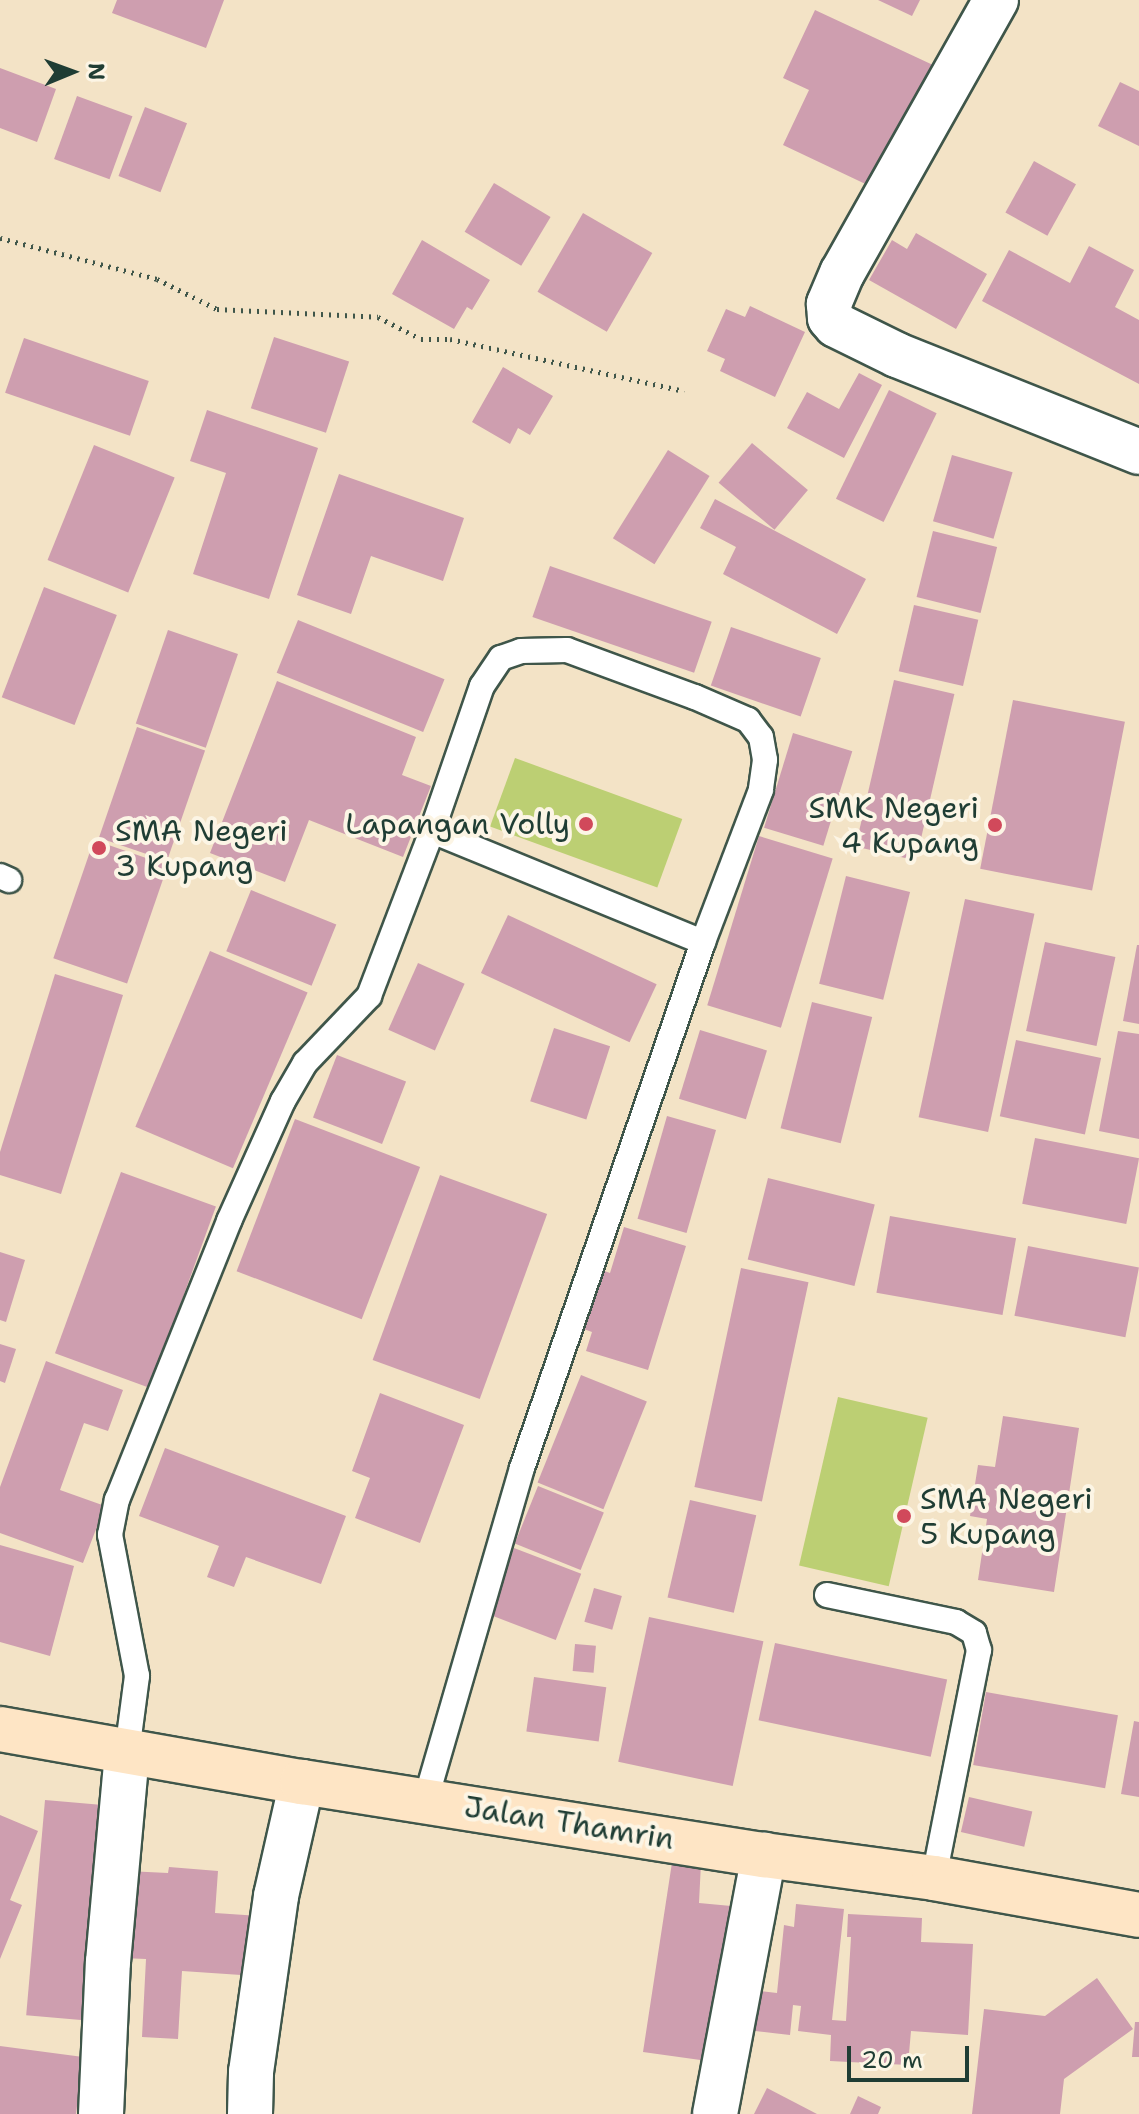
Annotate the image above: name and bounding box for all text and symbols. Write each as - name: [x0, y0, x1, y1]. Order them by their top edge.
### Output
- north arrow: [32, 32, 112, 112]
- text: N: [82, 63, 111, 81]
- place label: SMK Negeri 4 Kupang: [808, 790, 979, 860]
- place label: Lapangan Volly: [345, 806, 570, 842]
- place label: SMA Negeri 3 Kupang: [115, 813, 288, 884]
- marker: Lapangan Volly: [577, 815, 595, 833]
- marker: SMK Negeri 4 Kupang: [986, 816, 1004, 834]
- marker: SMA Negeri 3 Kupang: [90, 839, 108, 857]
- place label: SMA Negeri 5 Kupang: [920, 1481, 1093, 1552]
- marker: SMA Negeri 5 Kupang: [895, 1507, 913, 1525]
- street label: Jalan Thamrin: [462, 1789, 676, 1857]
- scale bar: [851, 2030, 973, 2080]
- text: 20 m: [861, 2044, 923, 2076]

